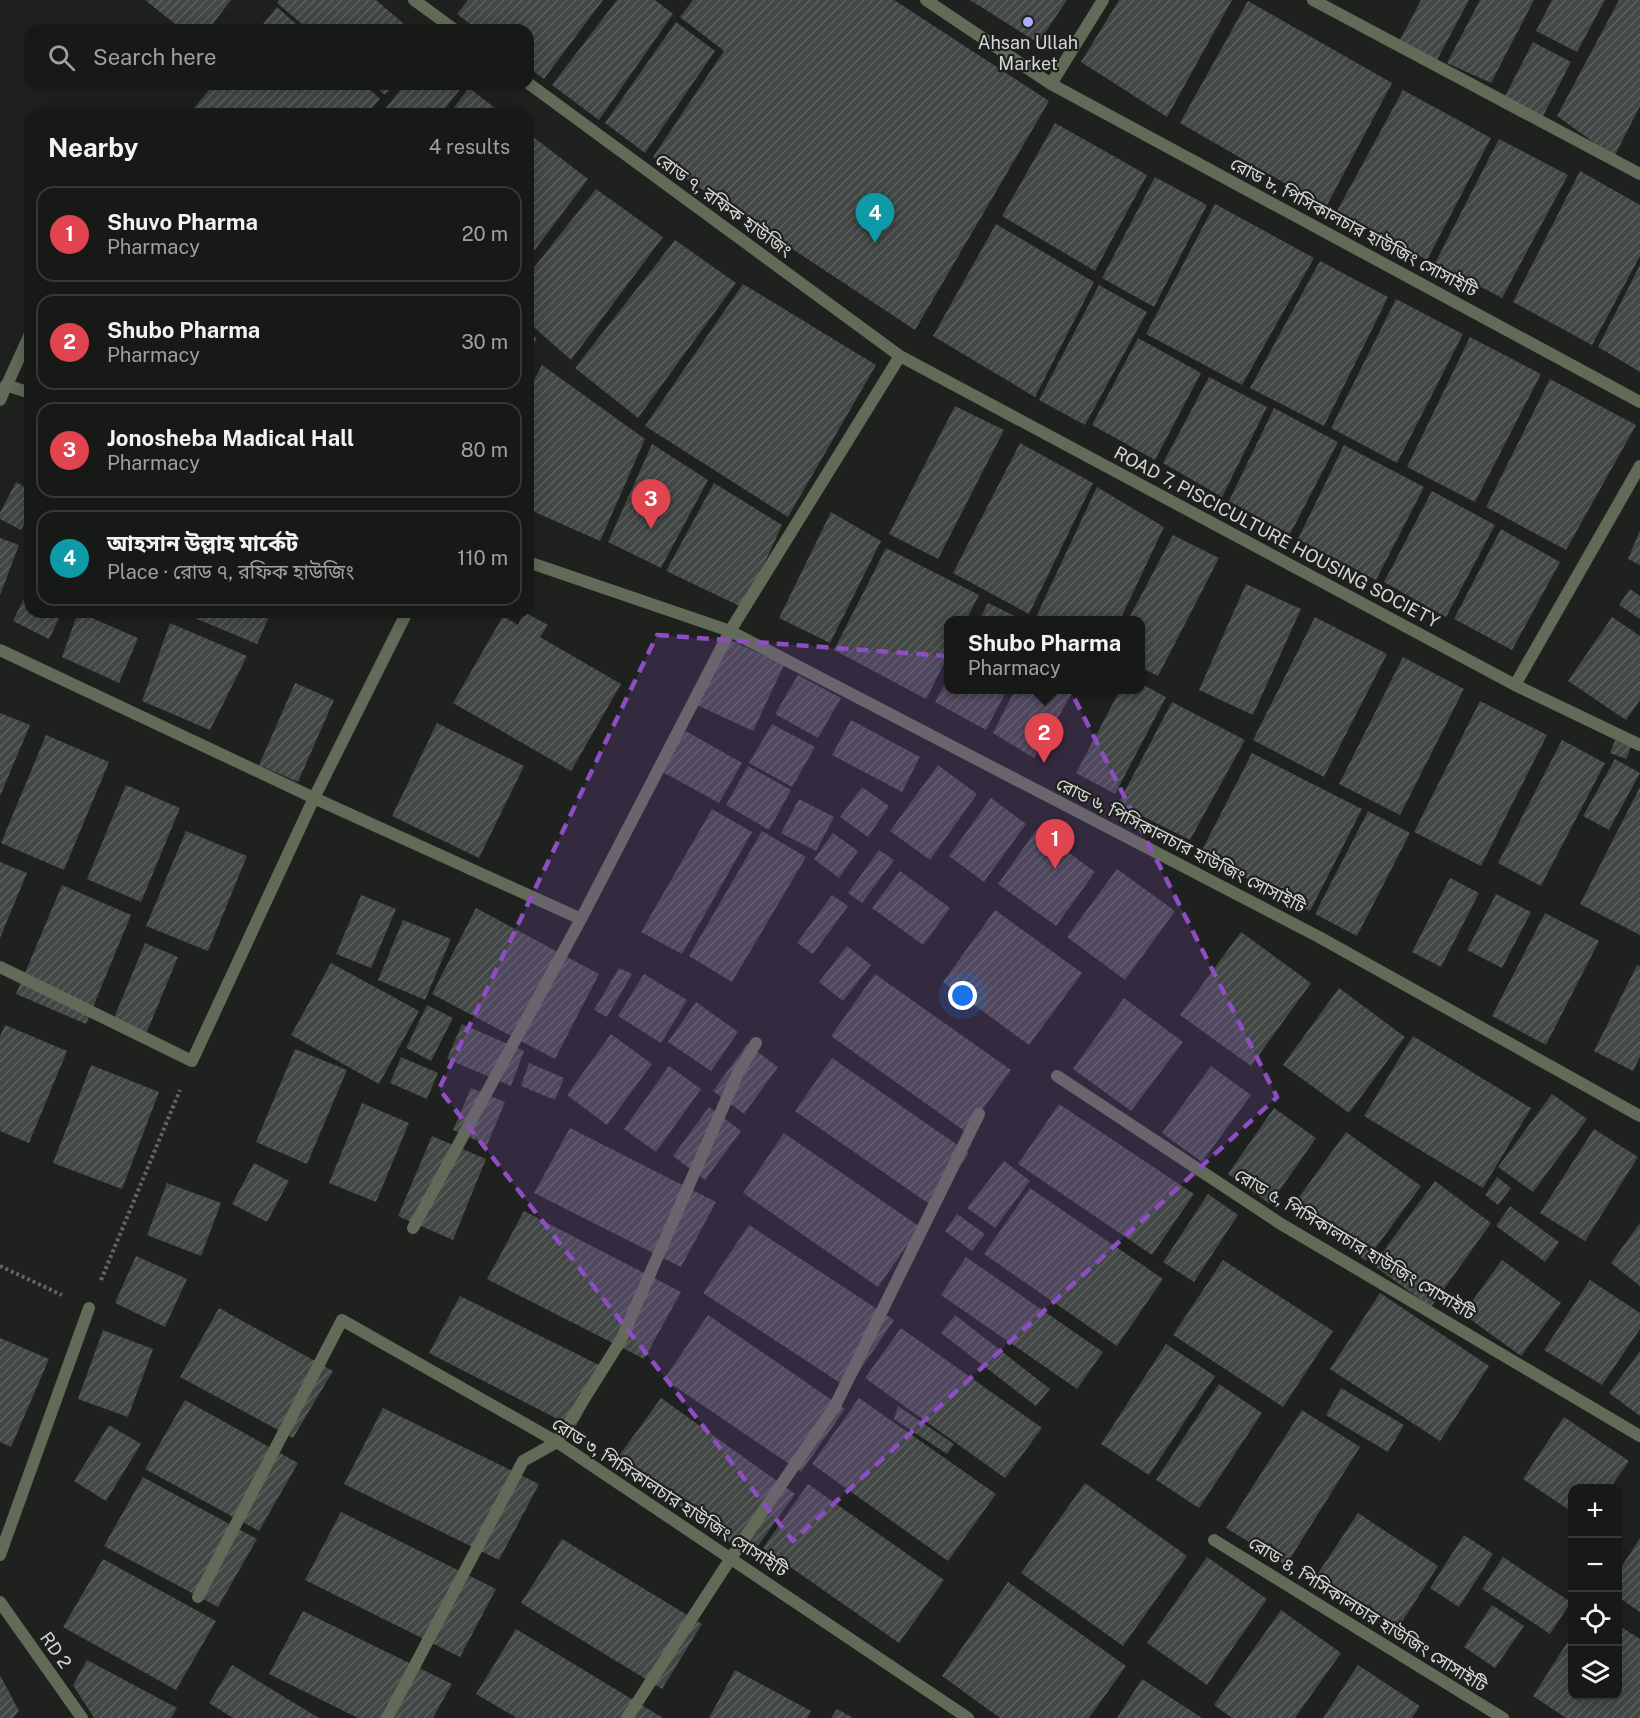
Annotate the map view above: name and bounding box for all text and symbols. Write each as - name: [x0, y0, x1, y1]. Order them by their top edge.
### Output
- marker: Ahsan Ullah Market: [1021, 15, 1035, 29]
- search box: [24, 24, 534, 90]
- place label: Ahsan Ullah Market: [978, 32, 1078, 74]
- icon: search: [45, 41, 78, 74]
- text: Search here: [93, 44, 217, 70]
- text: Nearby: [48, 132, 138, 163]
- text: 4 results: [429, 135, 510, 159]
- street label: রোড ৭, রফিক হাউজিং: [652, 149, 796, 262]
- street label: রোড ৮, পিসিকালচার হাউজিং সোসাইটি: [1227, 153, 1482, 302]
- pin: 4: [856, 194, 894, 243]
- text: Shuvo Pharma: [107, 209, 258, 235]
- text: 1: [65, 222, 74, 246]
- text: 20 m: [462, 222, 508, 246]
- text: Pharmacy: [107, 235, 200, 259]
- text: Shubo Pharma: [107, 317, 260, 343]
- text: 2: [63, 330, 76, 354]
- text: 30 m: [461, 330, 508, 354]
- text: Pharmacy: [107, 343, 200, 367]
- text: Jonosheba Madical Hall: [107, 425, 354, 451]
- text: 3: [63, 438, 76, 462]
- text: 80 m: [461, 438, 508, 462]
- street label: ROAD 7, PISCICULTURE HOUSING SOCIETY: [1111, 442, 1444, 632]
- text: Pharmacy: [107, 451, 200, 475]
- pin: 3: [632, 480, 670, 529]
- text: আহসান উল্লাহ মার্কেট: [107, 530, 298, 556]
- text: 4: [63, 546, 76, 570]
- text: 110 m: [457, 546, 508, 570]
- text: Place · রোড ৭, রফিক হাউজিং: [107, 560, 354, 584]
- popup: [944, 616, 1145, 694]
- text: Shubo Pharma: [968, 630, 1121, 656]
- text: Pharmacy: [968, 656, 1061, 680]
- pin: 2: [1024, 714, 1064, 763]
- street label: রোড ৬, পিসিকালচার হাউজিং সোসাইটি: [1053, 773, 1310, 918]
- pin: 1: [1036, 820, 1074, 869]
- your location: [948, 981, 977, 1010]
- street label: রোড ৫, পিসিকালচার হাউজিং সোসাইটি: [1231, 1164, 1480, 1325]
- street label: রোড ৩, পিসিকালচার হাউজিং সোসাইটি: [548, 1413, 793, 1582]
- map controls: [1568, 1484, 1622, 1700]
- button: +: [1568, 1484, 1622, 1538]
- street label: রোড ৪, পিসিকালচার হাউজিং সোসাইটি: [1245, 1532, 1492, 1697]
- button: −: [1568, 1538, 1622, 1592]
- button: locate: [1568, 1592, 1622, 1646]
- street label: RD 2: [36, 1628, 76, 1672]
- button: layers: [1568, 1646, 1622, 1700]

